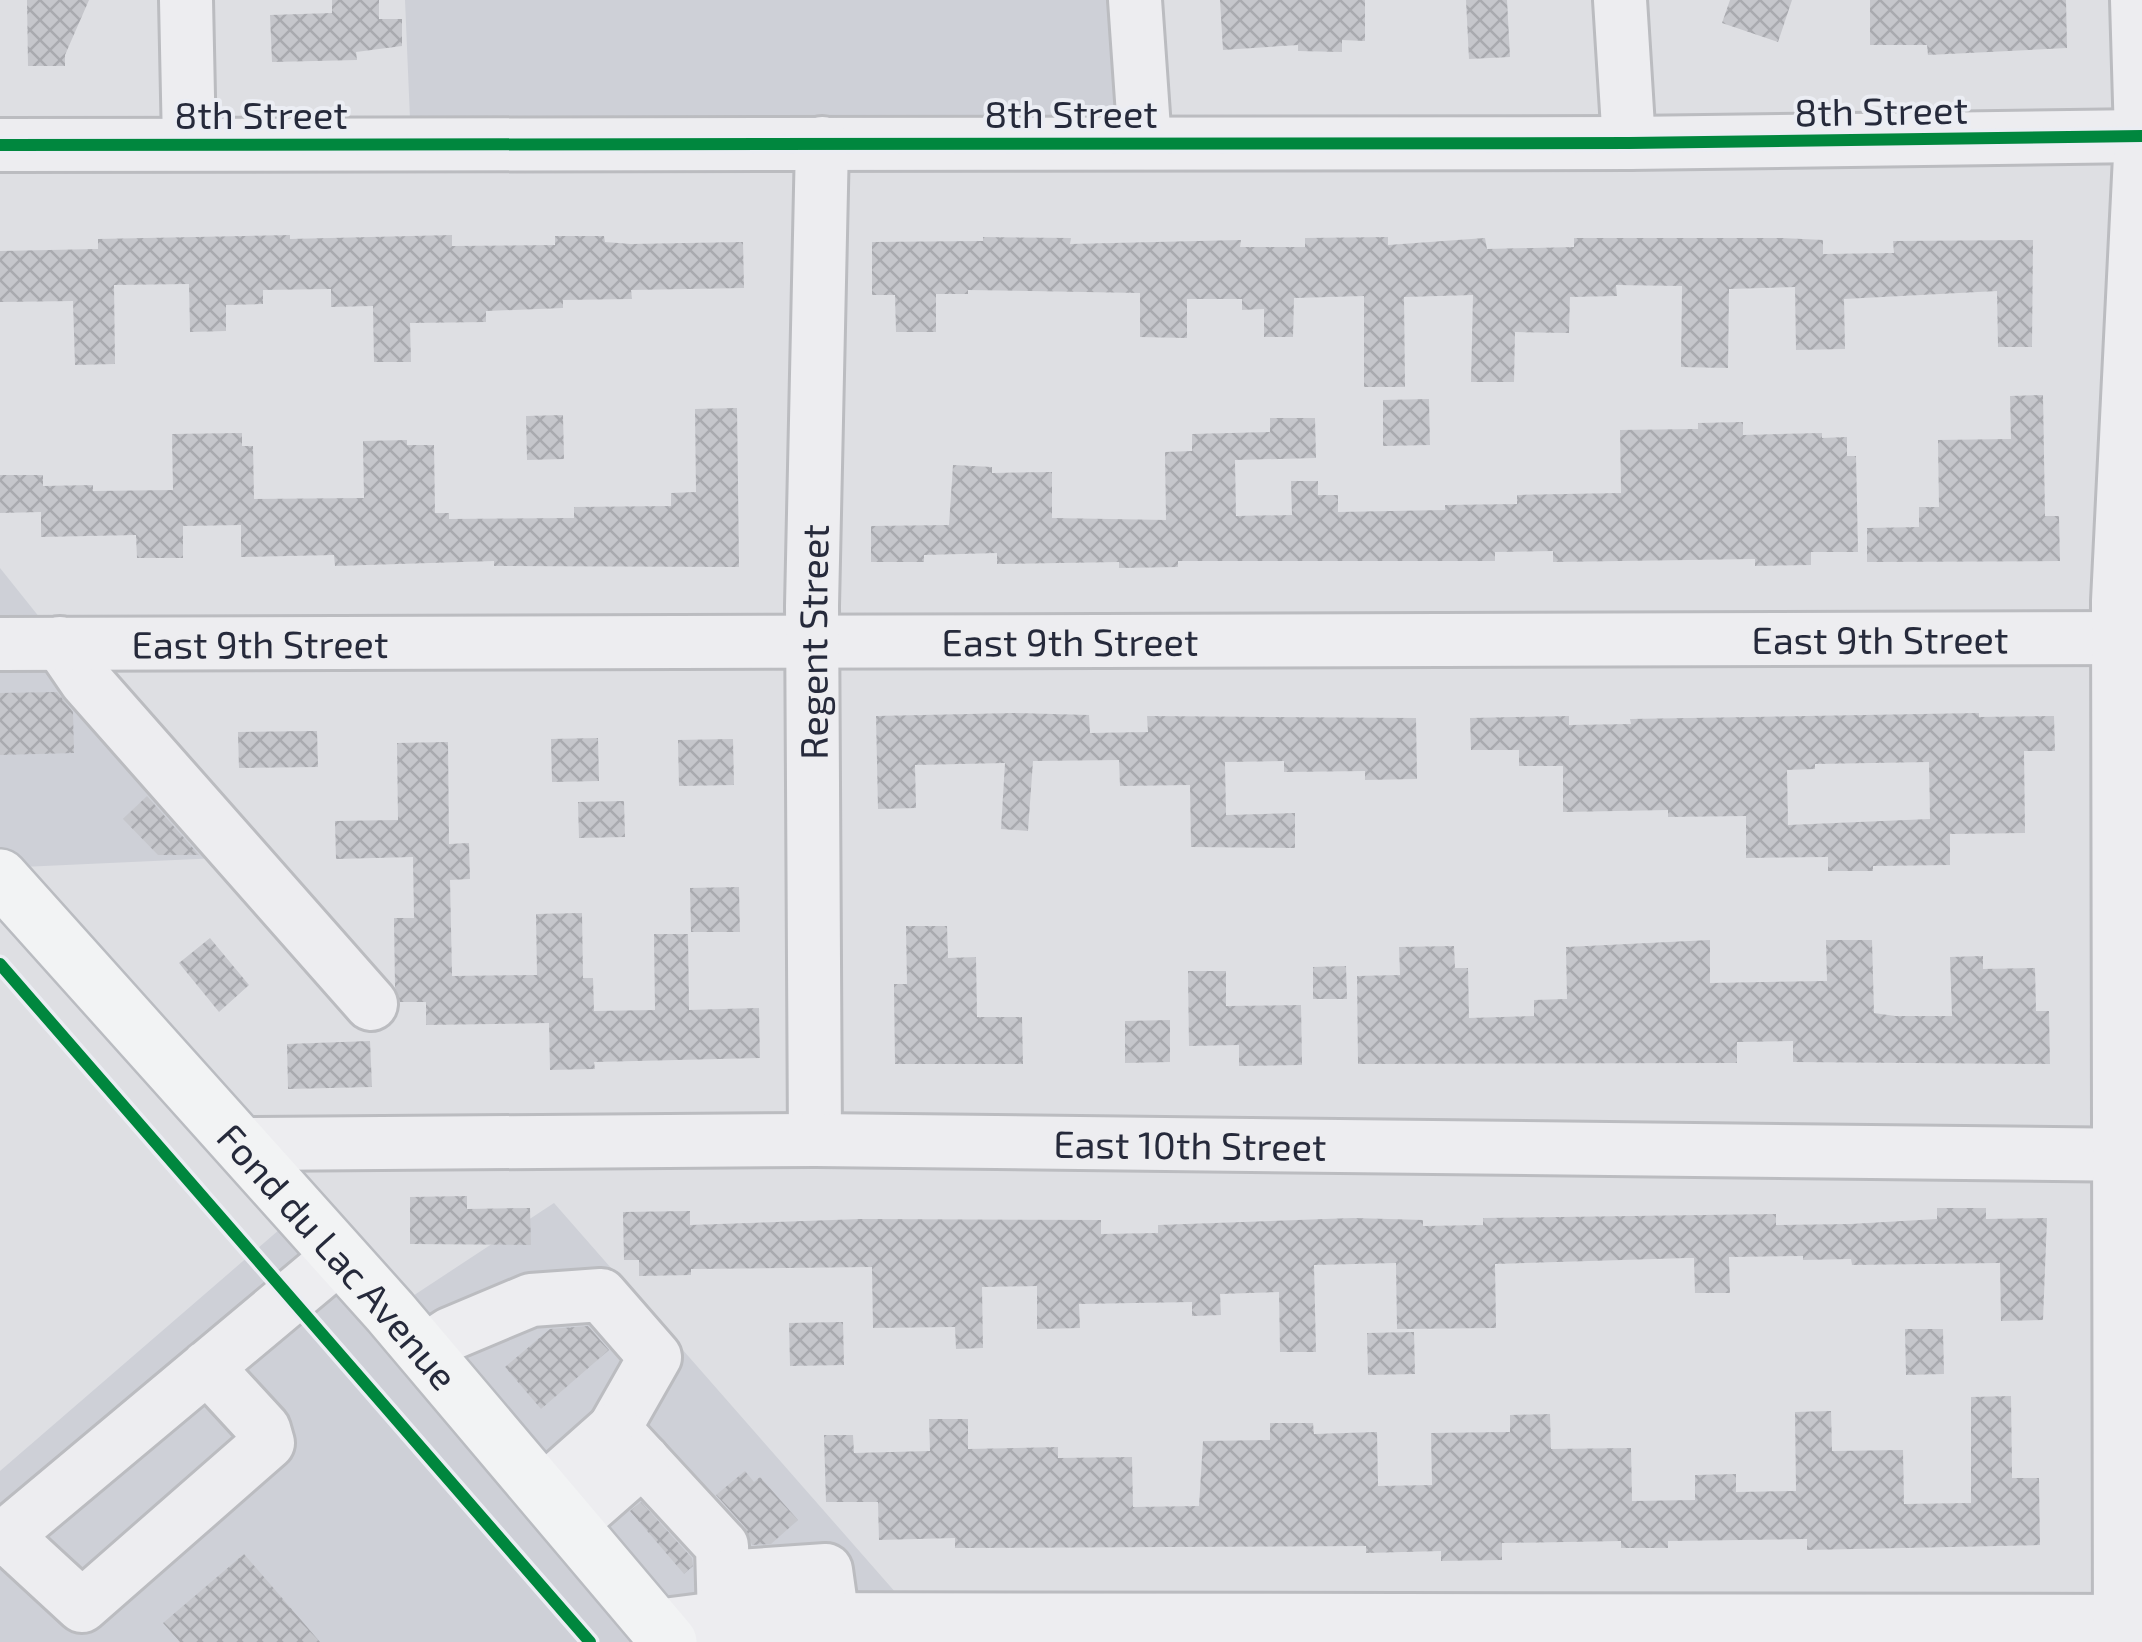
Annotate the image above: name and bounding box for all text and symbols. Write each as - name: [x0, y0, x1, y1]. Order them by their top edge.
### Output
- street label: 8th Street: [1794, 85, 1968, 135]
- street label: 8th Street: [984, 90, 1158, 136]
- street label: 8th Street: [174, 91, 348, 137]
- street label: Regent Street: [789, 524, 837, 760]
- street label: East 9th Street: [1751, 615, 2008, 662]
- street label: East 9th Street: [942, 618, 1198, 664]
- street label: East 9th Street: [132, 620, 388, 667]
- street label: Fond du Lac Avenue: [209, 1113, 468, 1398]
- street label: East 10th Street: [1053, 1120, 1327, 1169]

